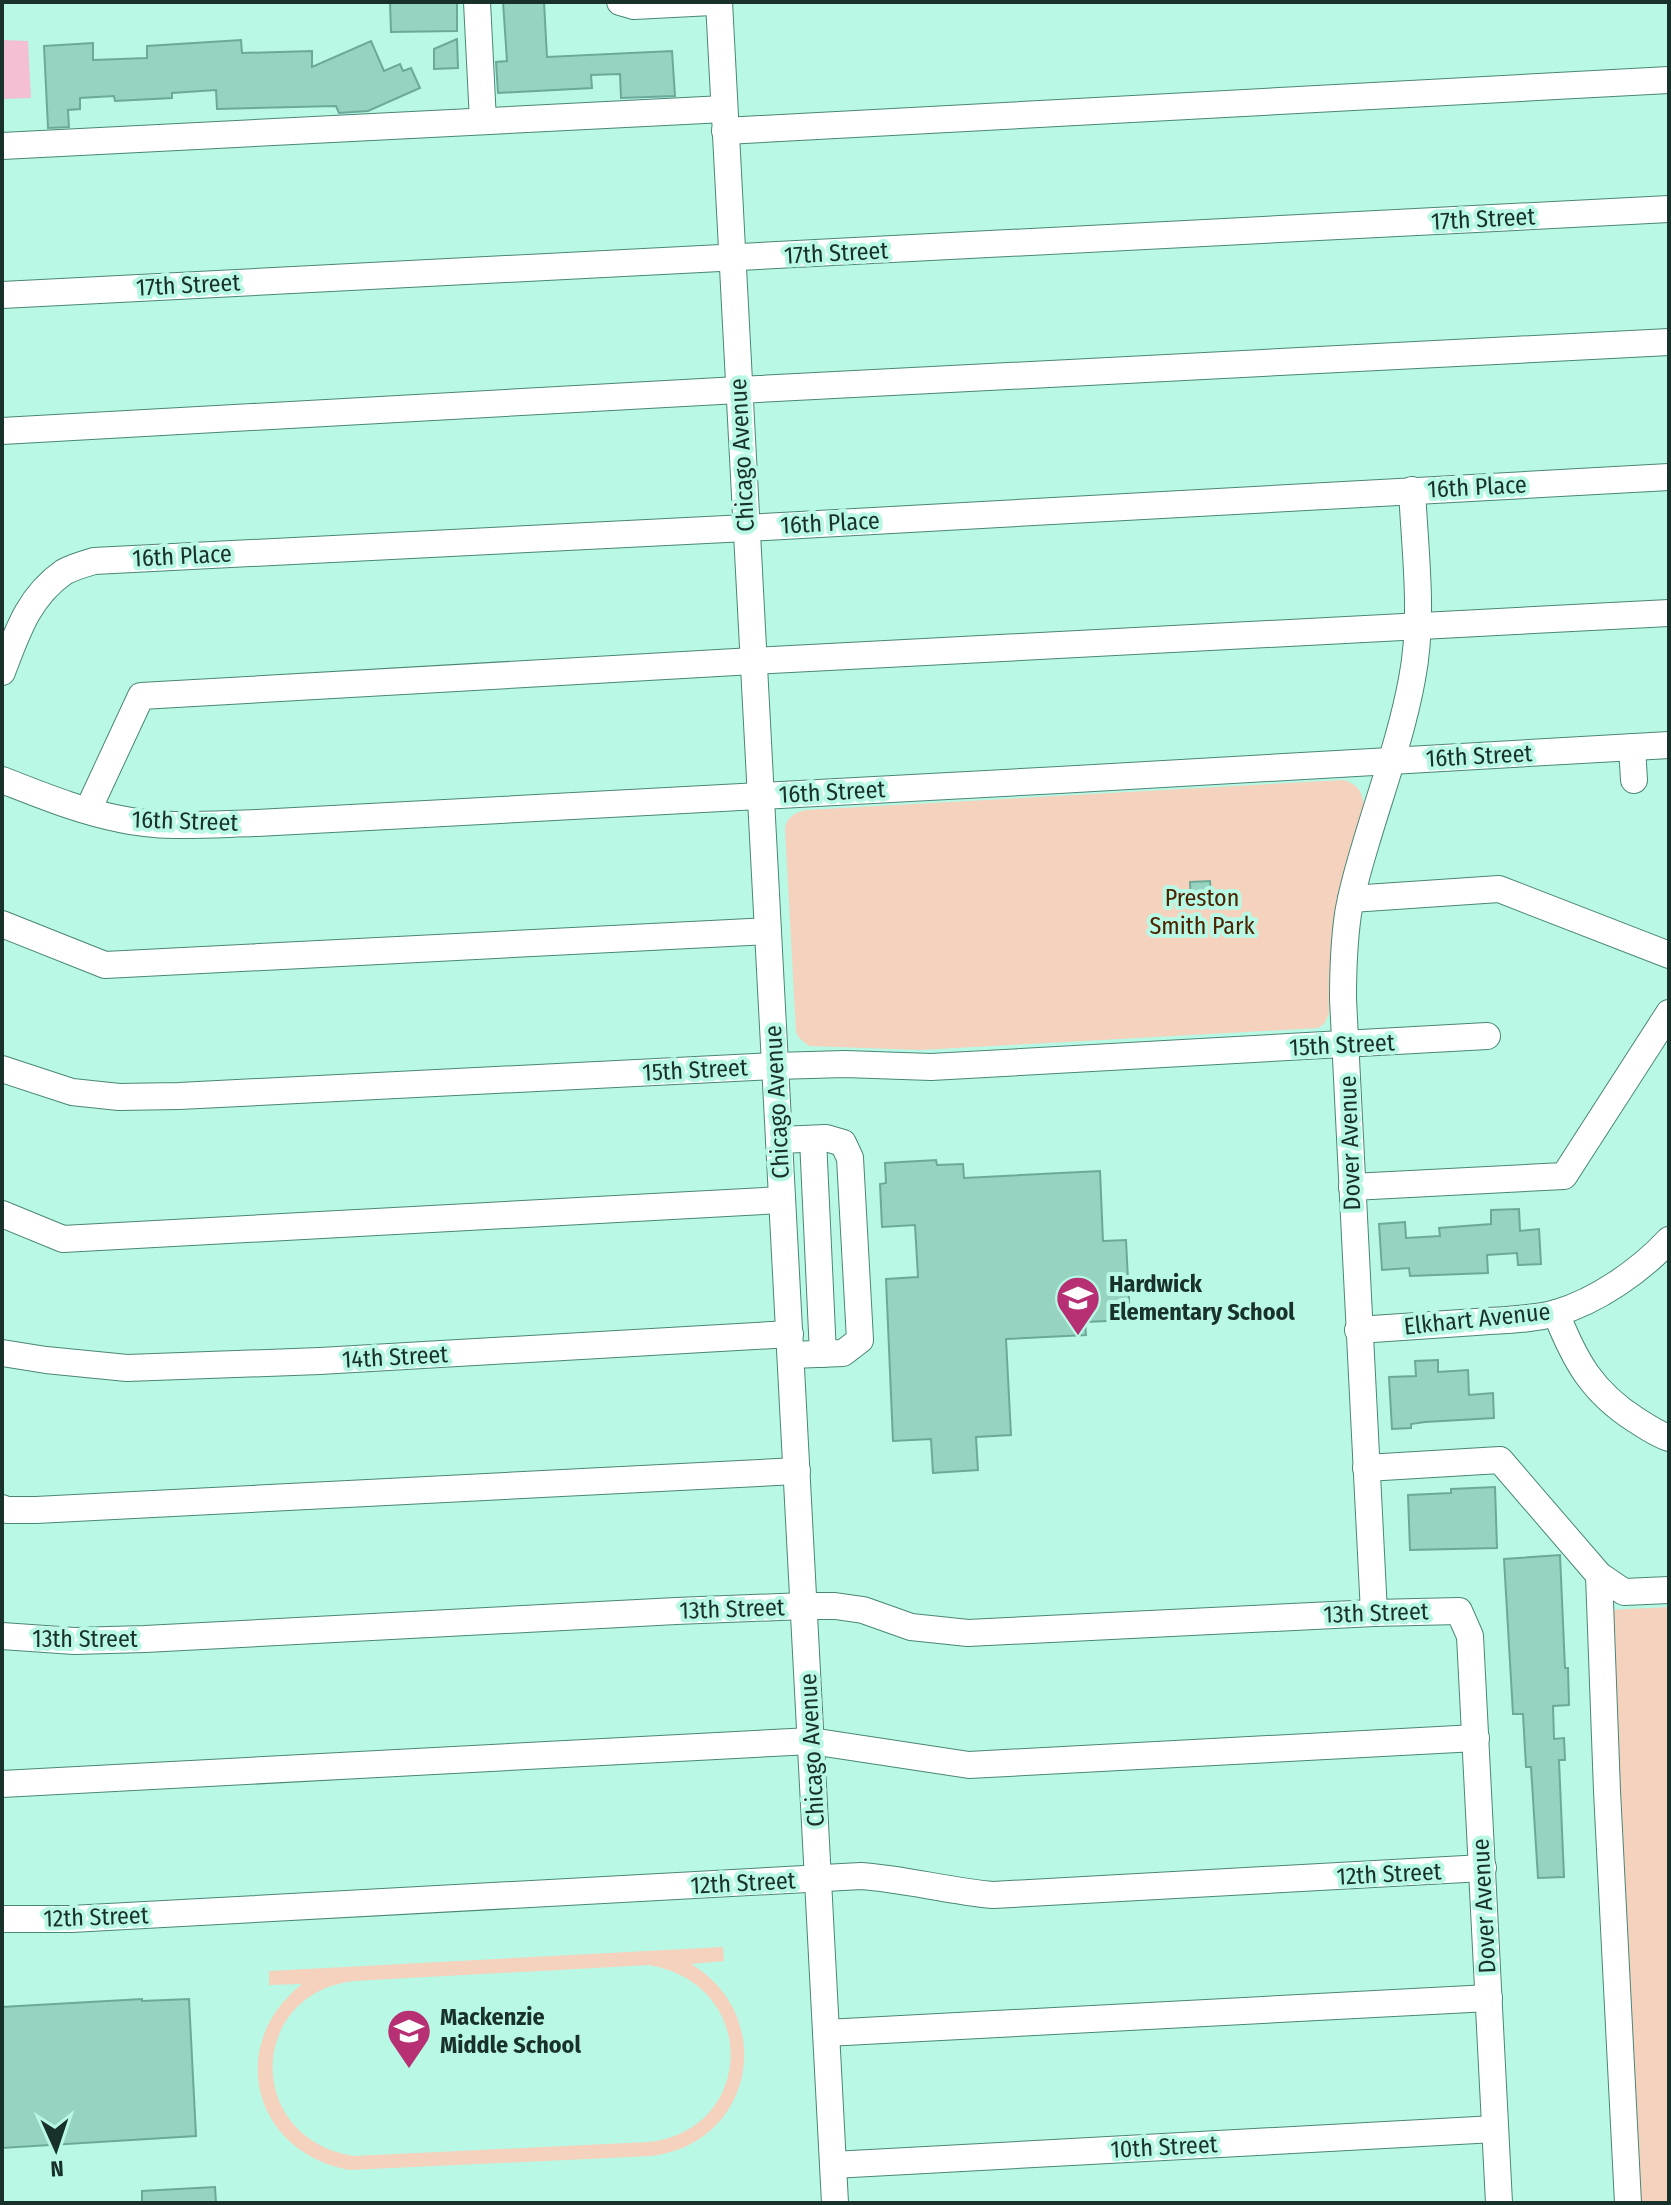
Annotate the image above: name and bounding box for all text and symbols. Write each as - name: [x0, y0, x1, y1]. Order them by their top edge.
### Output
- street label: 17th Street: [1430, 202, 1536, 236]
- street label: 17th Street: [783, 236, 889, 270]
- street label: 17th Street: [135, 268, 241, 302]
- street label: Chicago Avenue: [724, 378, 760, 532]
- street label: 16th Place: [1427, 470, 1527, 504]
- street label: 16th Place: [780, 506, 880, 540]
- street label: 16th Place: [132, 539, 232, 573]
- street label: 16th Street: [1425, 739, 1533, 773]
- street label: 16th Street: [778, 775, 886, 809]
- street label: 16th Street: [131, 805, 239, 837]
- park label: Preston Smith Park: [1149, 884, 1255, 940]
- street label: Chicago Avenue: [759, 1025, 795, 1179]
- street label: 15th Street: [1289, 1028, 1395, 1062]
- street label: 15th Street: [642, 1053, 748, 1087]
- street label: Dover Avenue: [1334, 1075, 1366, 1211]
- place label: Hardwick Elementary School: [1109, 1270, 1295, 1326]
- school or university icon: Hardwick Elementary School: [1054, 1274, 1102, 1337]
- street label: Elkhart Avenue: [1402, 1297, 1552, 1341]
- street label: 14th Street: [341, 1340, 449, 1374]
- street label: 13th Street: [679, 1593, 785, 1625]
- street label: 13th Street: [1323, 1597, 1429, 1629]
- street label: 13th Street: [32, 1625, 138, 1653]
- street label: Chicago Avenue: [794, 1673, 830, 1827]
- street label: Dover Avenue: [1466, 1838, 1502, 1974]
- street label: 12th Street: [1336, 1857, 1442, 1891]
- street label: 12th Street: [690, 1866, 796, 1900]
- street label: 12th Street: [43, 1901, 149, 1933]
- place label: Mackenzie Middle School: [440, 2003, 581, 2059]
- school or university icon: Mackenzie Middle School: [385, 2007, 433, 2070]
- north arrow: [16, 2109, 96, 2189]
- street label: 10th Street: [1110, 2130, 1218, 2164]
- text: N: [50, 2155, 64, 2182]

